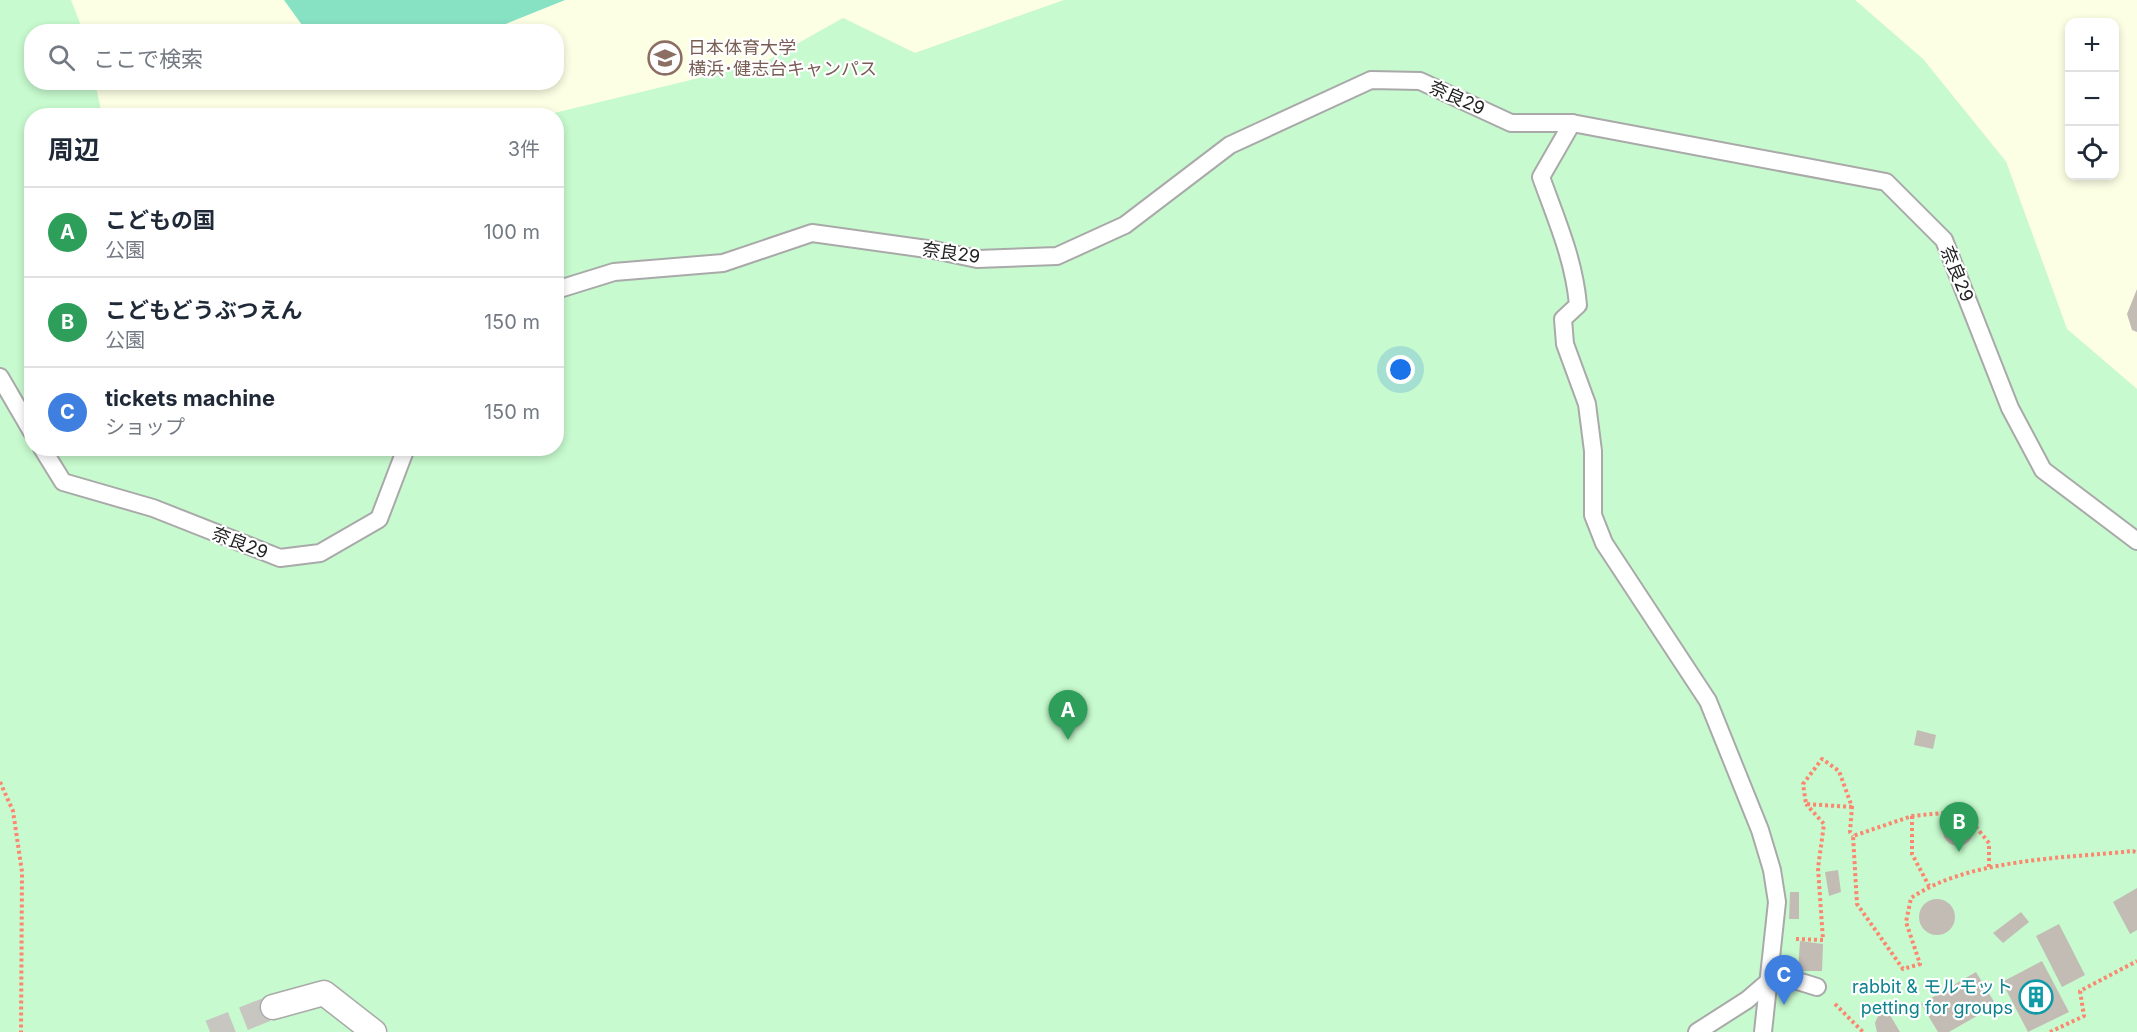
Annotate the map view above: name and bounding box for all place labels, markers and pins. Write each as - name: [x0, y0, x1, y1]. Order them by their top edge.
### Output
- place label: 日本体育大学 横浜･健志台キャンパス: [688, 37, 877, 79]
- school or university icon: 日本体育大学 横浜･健志台キャンパス: [647, 40, 683, 76]
- pin: A: [1048, 690, 1088, 740]
- pin: B: [1940, 802, 1978, 852]
- pin: C: [1764, 956, 1804, 1005]
- place label: rabbit & モルモット petting for groups: [1852, 976, 2013, 1018]
- building icon: rabbit & モルモット petting for groups: [2018, 979, 2054, 1015]

